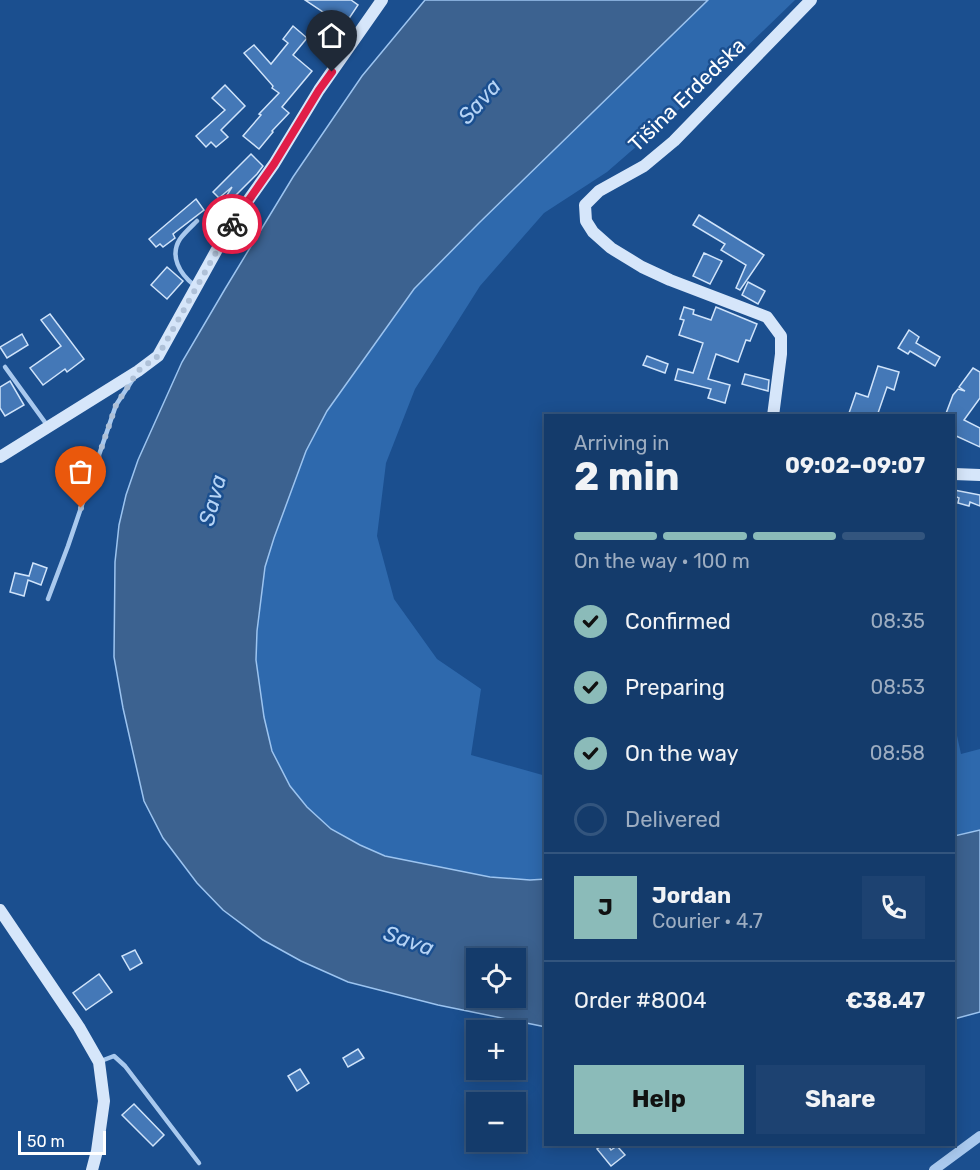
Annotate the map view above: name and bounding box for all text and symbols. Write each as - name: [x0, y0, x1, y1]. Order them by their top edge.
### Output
- pin: [306, 10, 357, 72]
- icon: home: [315, 19, 348, 52]
- street label: Tišina Erdedska: [623, 33, 750, 157]
- water label: Sava: [452, 73, 507, 130]
- courier: [202, 194, 262, 254]
- icon: bike: [216, 208, 249, 241]
- text: Arriving in: [574, 431, 669, 455]
- pin: [55, 446, 106, 508]
- text: 09:02–09:07: [785, 452, 925, 479]
- text: 2 min: [574, 454, 680, 500]
- icon: bag: [64, 455, 97, 488]
- water label: Sava: [193, 472, 232, 529]
- text: On the way · 100 m: [574, 549, 750, 573]
- icon: check: [574, 605, 607, 638]
- text: Confirmed: [625, 608, 731, 635]
- text: 08:35: [871, 609, 925, 633]
- icon: check: [574, 671, 607, 704]
- text: Preparing: [625, 674, 725, 701]
- text: 08:53: [871, 675, 925, 699]
- icon: check: [574, 737, 607, 770]
- text: On the way: [625, 740, 739, 767]
- text: 08:58: [870, 741, 925, 765]
- text: Delivered: [625, 806, 721, 833]
- button: phone: [862, 876, 925, 939]
- text: Jordan: [652, 882, 731, 909]
- text: J: [598, 894, 613, 921]
- text: Courier · 4.7: [652, 909, 763, 933]
- water label: Sava: [380, 919, 438, 962]
- map controls: [466, 948, 526, 1152]
- button: locate: [466, 948, 526, 1008]
- text: Order #8004: [574, 987, 707, 1014]
- text: €38.47: [845, 987, 925, 1014]
- button: +: [466, 1020, 526, 1080]
- button: Help: [574, 1065, 744, 1134]
- button: Share: [756, 1065, 925, 1134]
- button: −: [466, 1092, 526, 1152]
- scale bar: [18, 1128, 106, 1156]
- text: 50 m: [27, 1132, 65, 1151]

